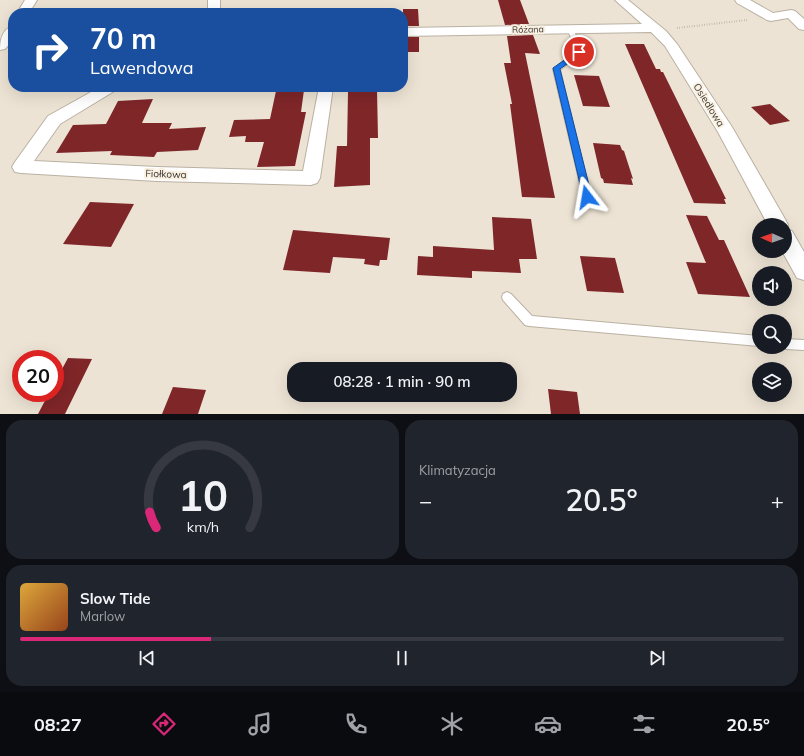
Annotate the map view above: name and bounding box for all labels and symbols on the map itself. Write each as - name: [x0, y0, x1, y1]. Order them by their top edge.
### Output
- street label: Różana: [512, 23, 544, 35]
- pin: [562, 35, 596, 69]
- street label: Osiedlowa: [690, 81, 728, 129]
- street label: Fiołkowa: [145, 167, 187, 181]
- position arrow: [566, 176, 608, 218]
- north arrow: [752, 218, 792, 258]
- speed limit sign: 20: [12, 350, 64, 402]

